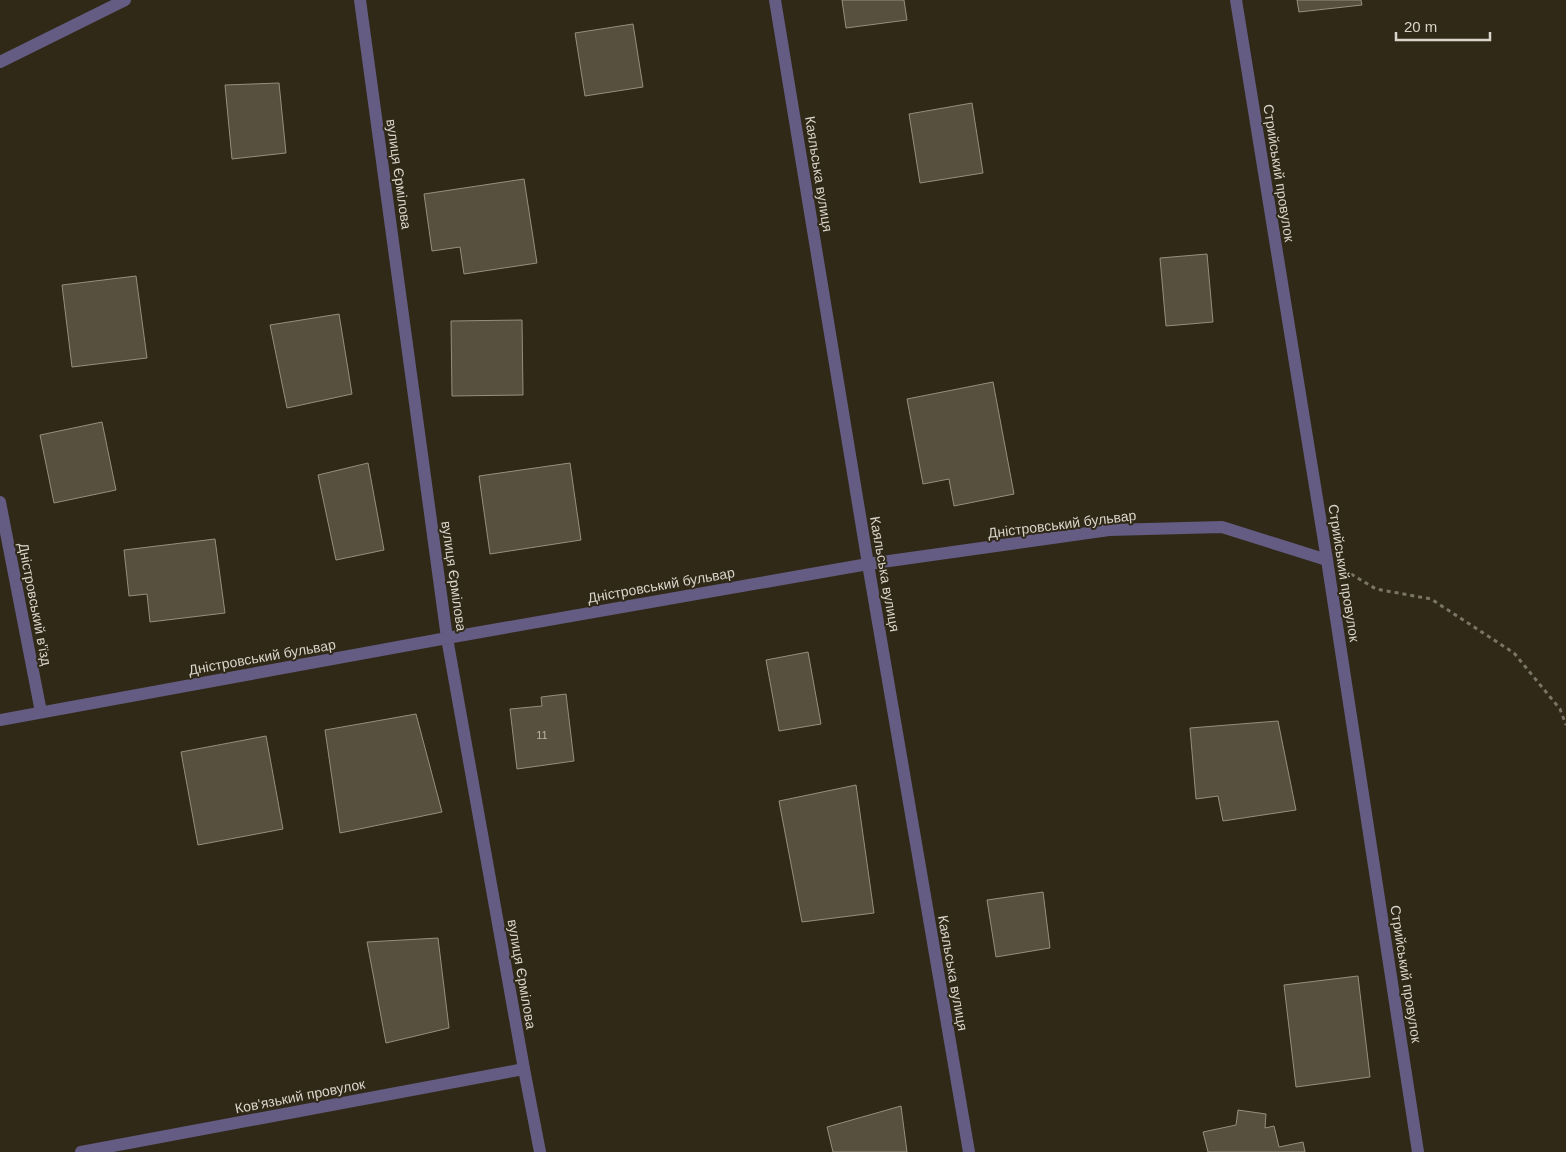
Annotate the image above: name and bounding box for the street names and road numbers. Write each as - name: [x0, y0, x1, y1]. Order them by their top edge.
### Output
- street label: Стрийський провулок: [1260, 103, 1298, 244]
- street label: Каяльська вулиця: [802, 115, 836, 233]
- street label: вулиця Єрмілова: [383, 118, 415, 230]
- street label: Стрийський провулок: [1325, 503, 1363, 644]
- street label: Дністровський бульвар: [987, 507, 1137, 541]
- street label: Каяльська вулиця: [867, 515, 903, 633]
- street label: вулиця Єрмілова: [438, 520, 470, 632]
- street label: Дністровський в'їзд: [15, 541, 55, 667]
- street label: Дністровський бульвар: [586, 564, 736, 606]
- street label: Дністровський бульвар: [187, 636, 337, 678]
- street label: Стрийський провулок: [1387, 904, 1425, 1045]
- street label: Каяльська вулиця: [935, 914, 971, 1032]
- street label: вулиця Єрмілова: [504, 918, 540, 1030]
- street label: Ков'язький провулок: [234, 1075, 367, 1116]

